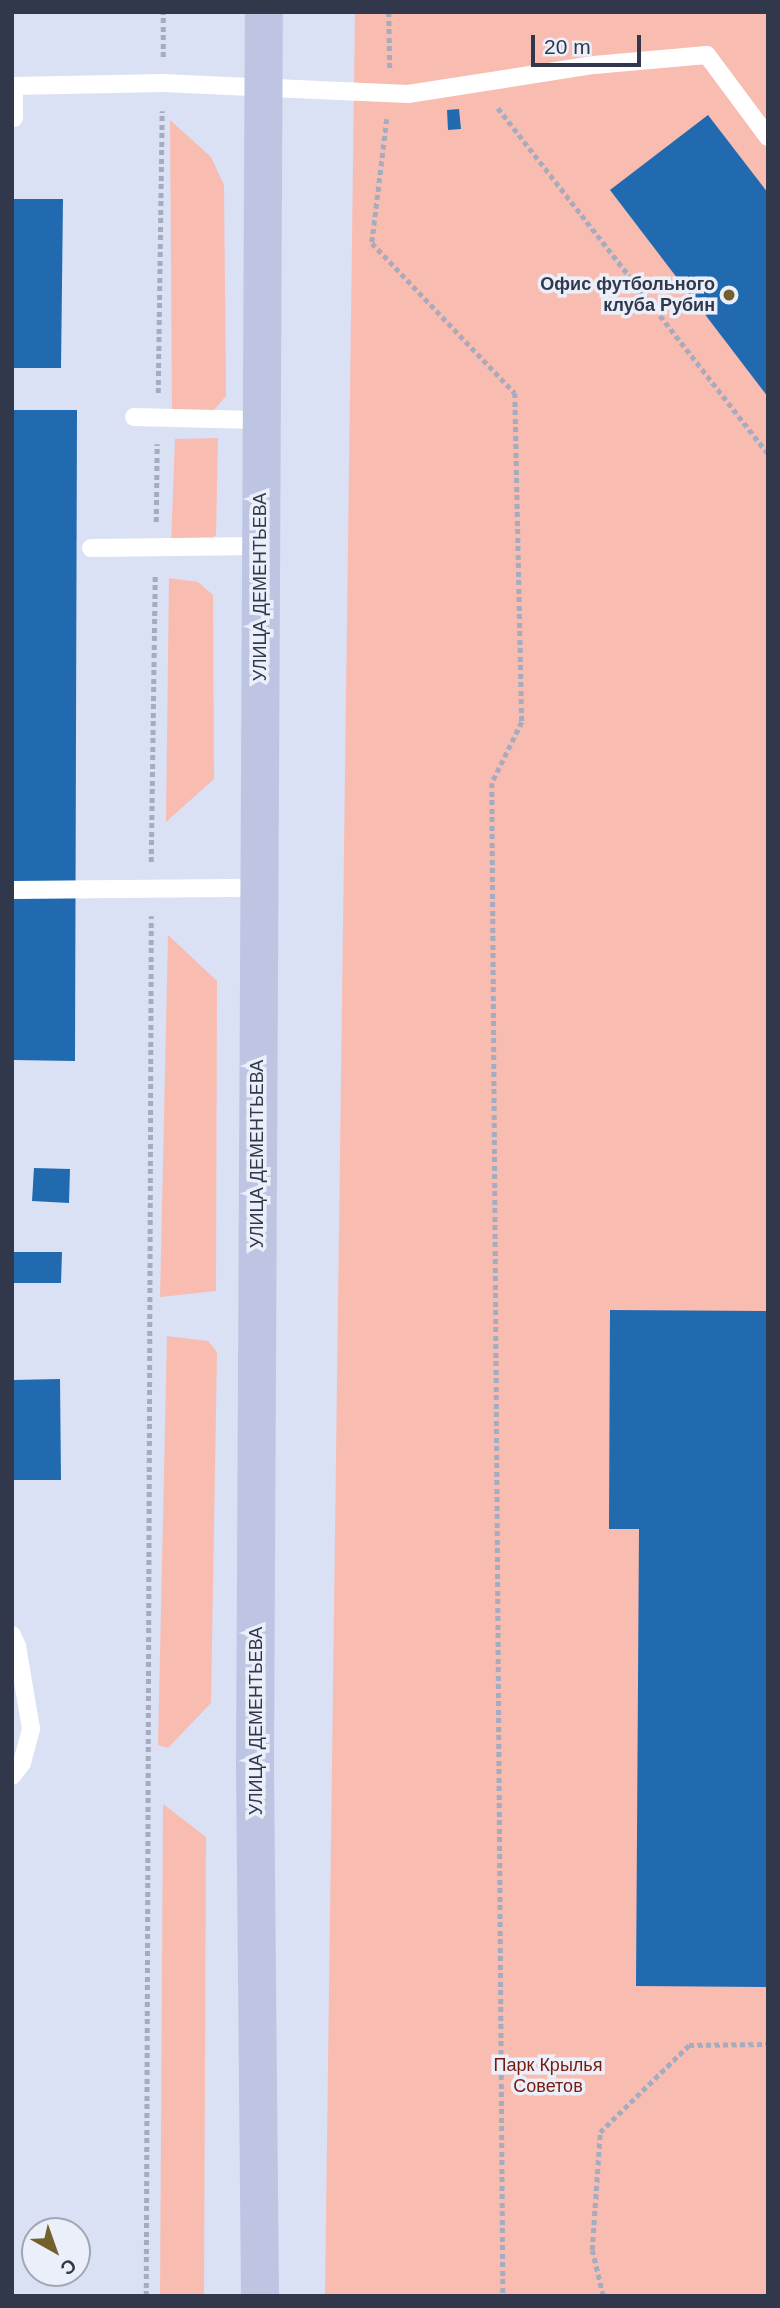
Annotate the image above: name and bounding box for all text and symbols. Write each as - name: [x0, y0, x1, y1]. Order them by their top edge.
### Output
- scale bar: [535, 21, 645, 65]
- text: 20 m: [544, 35, 591, 58]
- place label: Офис футбольного клуба Рубин: [540, 274, 715, 316]
- marker: Офис футбольного клуба Рубин: [721, 287, 737, 303]
- street label: УЛИЦА ДЕМЕНТЬЕВА: [249, 493, 271, 681]
- street label: УЛИЦА ДЕМЕНТЬЕВА: [246, 1060, 268, 1248]
- street label: УЛИЦА ДЕМЕНТЬЕВА: [245, 1627, 267, 1815]
- park label: Парк Крылья Советов: [494, 2055, 602, 2098]
- north arrow: [21, 2217, 91, 2287]
- text: С: [57, 2254, 81, 2279]

